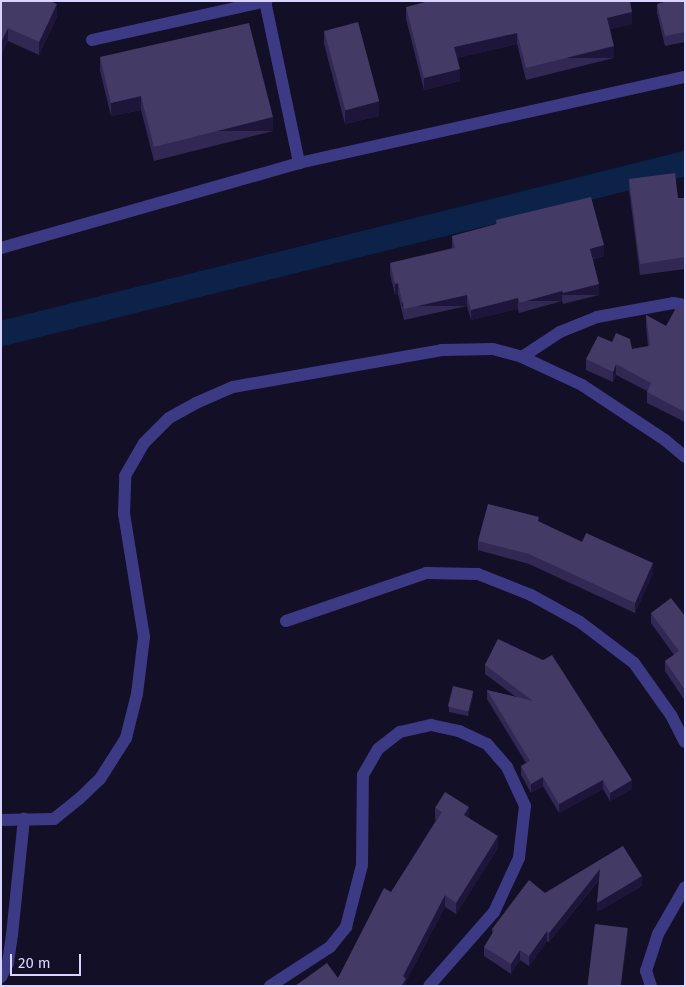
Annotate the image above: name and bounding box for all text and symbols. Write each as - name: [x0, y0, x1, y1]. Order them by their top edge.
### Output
- scale bar: [12, 944, 84, 976]
- text: 20 m: [18, 954, 51, 972]

